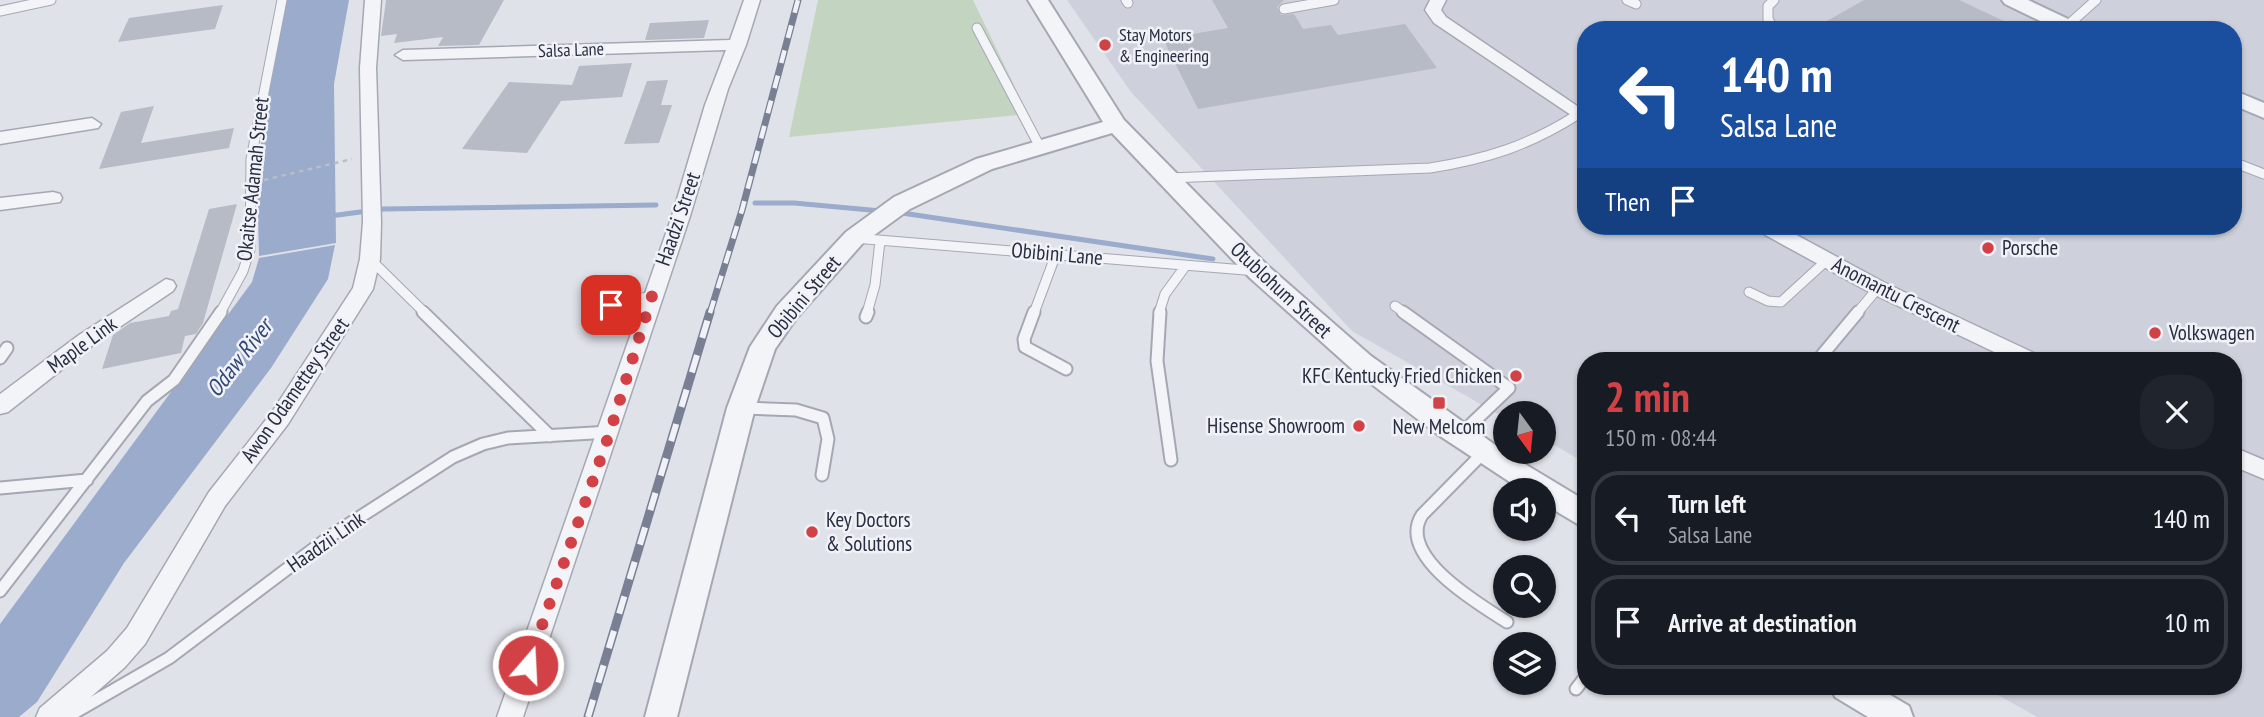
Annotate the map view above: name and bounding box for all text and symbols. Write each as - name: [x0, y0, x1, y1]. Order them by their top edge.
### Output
- place label: Stay Motors & Engineering: [1119, 23, 1209, 67]
- street label: Salsa Lane: [538, 37, 604, 62]
- marker: Stay Motors & Engineering: [1097, 37, 1113, 53]
- text: 140 m: [1720, 42, 1833, 106]
- icon: left: [1605, 49, 1696, 140]
- street label: Okaitse Adamah Street: [230, 95, 275, 262]
- text: Salsa Lane: [1720, 104, 1837, 146]
- street label: Haadzi Street: [649, 168, 706, 269]
- icon: arrive: [1664, 182, 1702, 220]
- text: Then: [1605, 185, 1650, 218]
- place label: Porsche: [2002, 234, 2058, 261]
- street label: Obibini Lane: [1010, 236, 1104, 271]
- street label: Otublohum Street: [1225, 236, 1338, 344]
- marker: Porsche: [1980, 240, 1996, 256]
- street label: Obibini Street: [761, 249, 846, 344]
- street label: Anomantu Crescent: [1827, 251, 1965, 339]
- pin: [581, 275, 641, 335]
- icon: arrive: [592, 286, 630, 324]
- street label: Maple Link: [42, 310, 122, 379]
- water label: Odaw River: [199, 310, 280, 402]
- street label: Awon Odamettey Street: [235, 312, 355, 467]
- place label: Volkswagen: [2168, 319, 2255, 346]
- marker: Volkswagen: [2147, 325, 2163, 341]
- place label: KFC Kentucky Fried Chicken: [1302, 362, 1502, 389]
- marker: KFC Kentucky Fried Chicken: [1508, 368, 1524, 384]
- text: 2 min: [1605, 369, 1690, 424]
- button: close: [2140, 375, 2214, 449]
- marker: New Melcom: [1431, 395, 1447, 411]
- north arrow: [1493, 401, 1556, 464]
- map controls: [1493, 401, 1556, 695]
- place label: Hisense Showroom: [1207, 412, 1345, 439]
- place label: New Melcom: [1392, 413, 1486, 440]
- marker: Hisense Showroom: [1351, 418, 1367, 434]
- text: 150 m · 08:44: [1605, 423, 1717, 452]
- button: sound: [1493, 478, 1556, 541]
- text: Turn left: [1668, 487, 1746, 520]
- icon: left: [1609, 499, 1647, 537]
- text: 140 m: [2152, 502, 2210, 535]
- street label: Haadzii Link: [282, 505, 370, 578]
- place label: Key Doctors & Solutions: [826, 506, 912, 557]
- text: Salsa Lane: [1668, 520, 1752, 549]
- marker: Key Doctors & Solutions: [804, 524, 820, 540]
- button: search: [1493, 555, 1556, 618]
- icon: arrive: [1609, 603, 1647, 641]
- text: Arrive at destination: [1668, 606, 1857, 639]
- text: 10 m: [2164, 606, 2210, 639]
- position arrow: [491, 628, 565, 702]
- button: layers: [1493, 632, 1556, 695]

